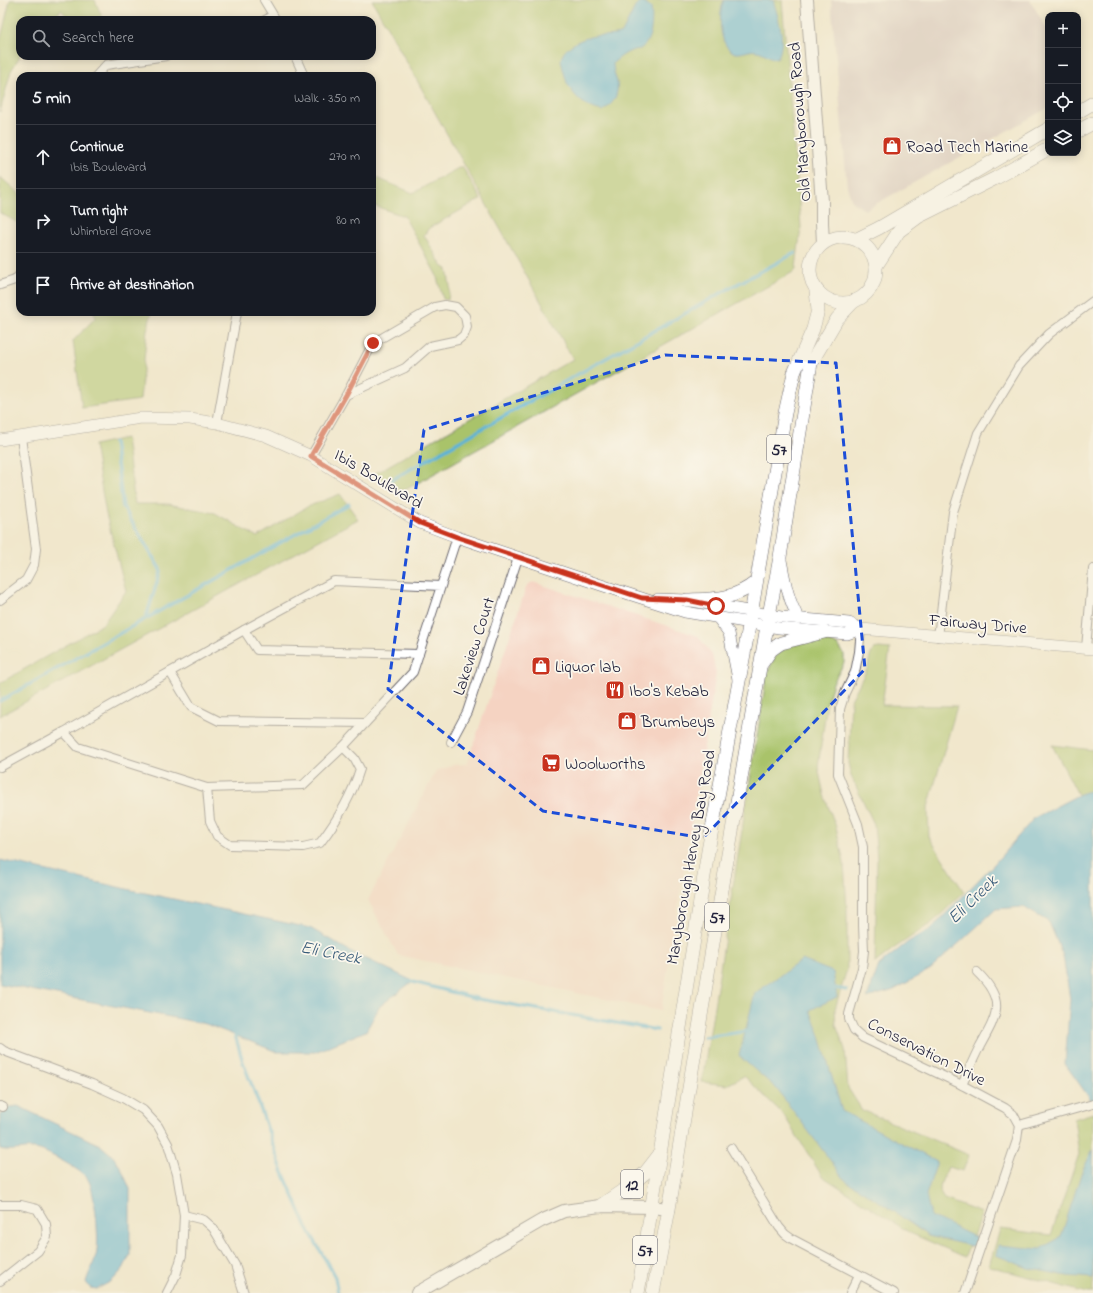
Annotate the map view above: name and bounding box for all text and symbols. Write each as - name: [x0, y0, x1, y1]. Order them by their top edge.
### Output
- map controls: [1045, 12, 1081, 156]
- button: +: [1045, 12, 1081, 48]
- search box: [16, 16, 376, 60]
- icon: search: [30, 27, 52, 49]
- text: Search here: [62, 27, 134, 49]
- street label: Old Maryborough Road: [782, 41, 821, 203]
- button: −: [1045, 48, 1081, 84]
- button: locate: [1045, 84, 1081, 120]
- text: 5 min: [32, 86, 71, 111]
- text: Walk · 350 m: [294, 89, 360, 108]
- button: layers: [1045, 120, 1081, 156]
- shop icon: Road Tech Marine: [881, 135, 903, 157]
- place label: Road Tech Marine: [906, 135, 1029, 160]
- text: Continue: [70, 136, 124, 158]
- icon: ahead: [32, 146, 54, 168]
- text: 270 m: [329, 147, 360, 166]
- text: Ibis Boulevard: [70, 158, 146, 177]
- text: Turn right: [70, 200, 128, 222]
- icon: right: [32, 210, 54, 232]
- text: 80 m: [336, 211, 360, 230]
- text: Whimbrel Grove: [70, 222, 151, 241]
- icon: arrive: [32, 274, 54, 296]
- text: Arrive at destination: [70, 274, 194, 296]
- route end: [364, 334, 382, 352]
- road number: 57: [767, 435, 791, 463]
- street label: Ibis Boulevard: [329, 443, 428, 516]
- street label: Lakeview Court: [447, 594, 502, 699]
- route start: [707, 597, 725, 615]
- street label: Fairway Drive: [927, 608, 1028, 642]
- shop icon: Liquor lab: [530, 655, 552, 677]
- place label: Liquor lab: [555, 655, 620, 680]
- restaurant icon: Ibo's Kebab: [604, 679, 626, 701]
- place label: Ibo's Kebab: [629, 679, 708, 704]
- shop icon: Brumbeys: [616, 710, 638, 732]
- place label: Brumbeys: [640, 710, 715, 736]
- street label: Maryborough Hervey Bay Road: [660, 748, 725, 967]
- supermarket icon: Woolworths: [540, 752, 562, 774]
- place label: Woolworths: [565, 752, 646, 777]
- water label: Eli Creek: [942, 869, 1005, 931]
- road number: 57: [705, 903, 729, 931]
- water label: Eli Creek: [298, 935, 364, 973]
- street label: Conservation Drive: [863, 1012, 990, 1093]
- road number: 12: [621, 1170, 643, 1198]
- road number: 57: [633, 1236, 657, 1264]

